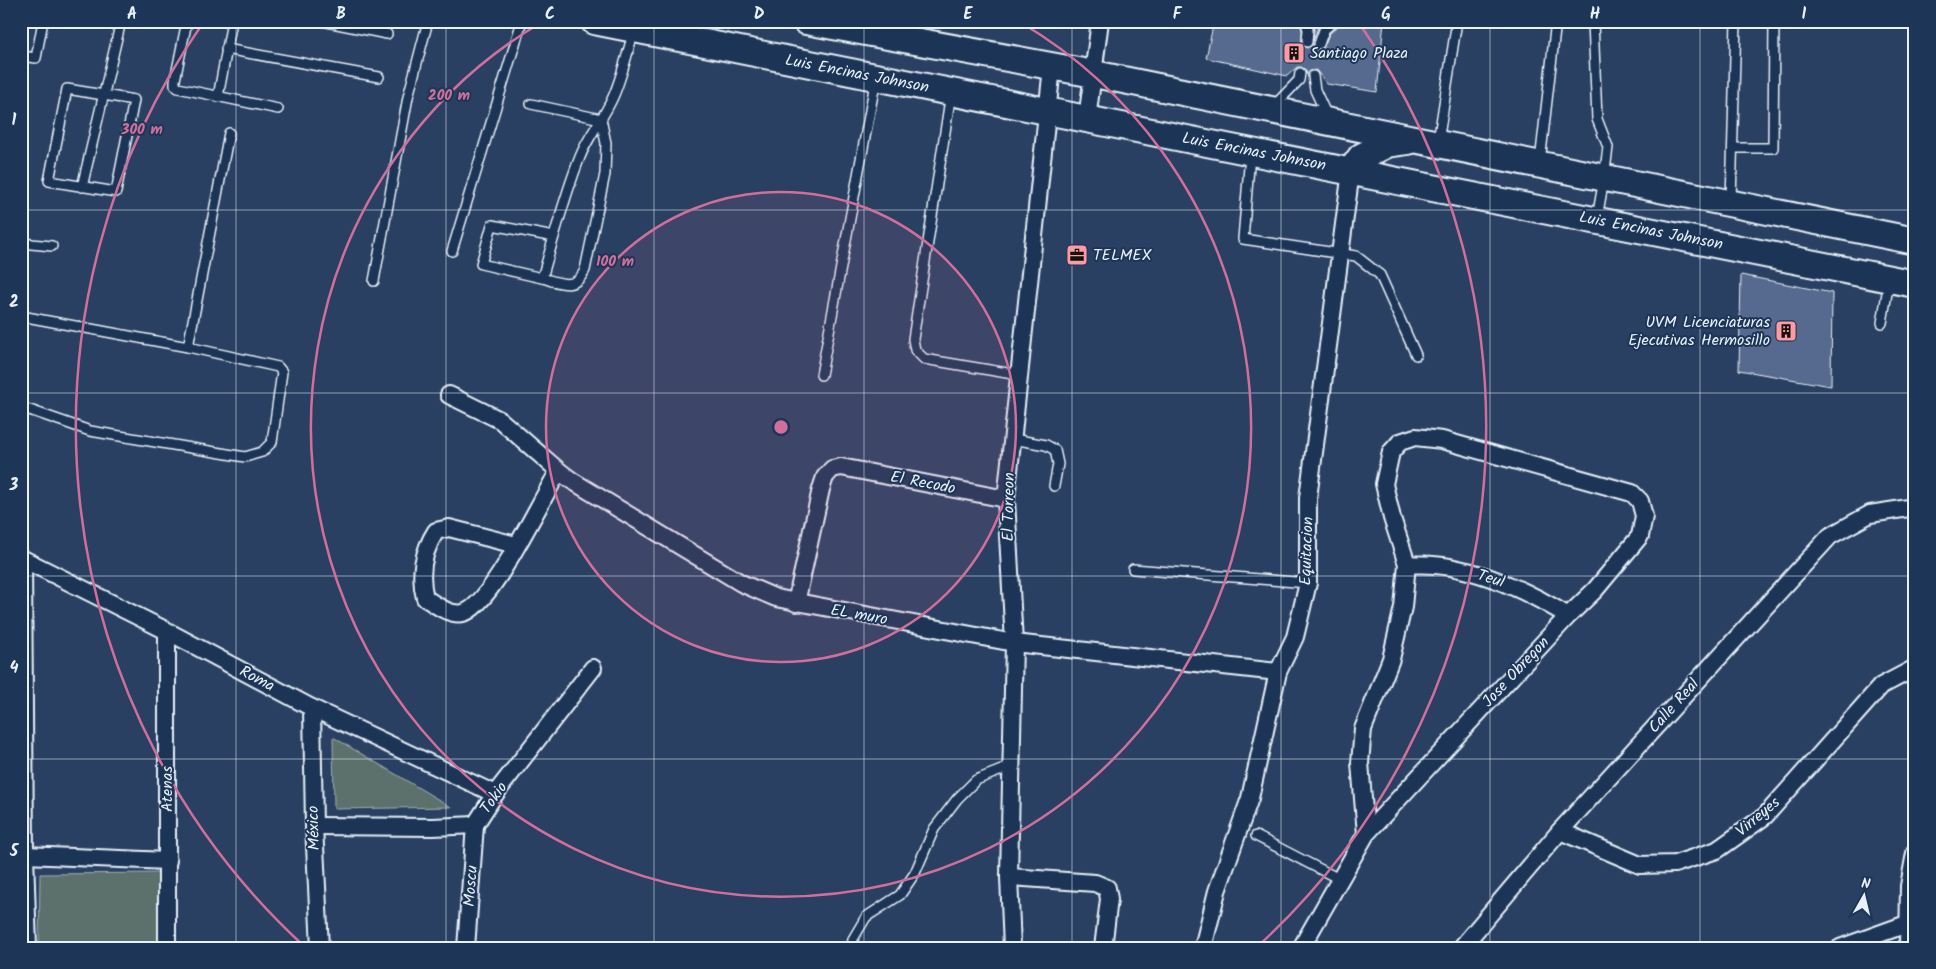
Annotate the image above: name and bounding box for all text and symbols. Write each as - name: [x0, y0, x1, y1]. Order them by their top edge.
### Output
- text: A: [127, 2, 137, 27]
- text: B: [336, 2, 346, 27]
- text: C: [545, 2, 555, 27]
- text: D: [754, 2, 765, 27]
- text: E: [964, 2, 974, 27]
- text: F: [1173, 2, 1183, 27]
- text: G: [1381, 2, 1391, 27]
- text: H: [1590, 2, 1600, 27]
- text: I: [1802, 2, 1807, 27]
- building icon: Santiago Plaza: [1282, 41, 1306, 65]
- place label: Santiago Plaza: [1310, 41, 1408, 66]
- street label: Luis Encinas Johnson: [783, 48, 931, 100]
- text: 200 m: [428, 84, 470, 108]
- text: 1: [12, 108, 17, 133]
- text: 300 m: [120, 118, 163, 142]
- street label: Luis Encinas Johnson: [1180, 126, 1328, 178]
- street label: Luis Encinas Johnson: [1577, 205, 1725, 257]
- office icon: TELMEX: [1065, 243, 1089, 267]
- place label: TELMEX: [1093, 243, 1153, 268]
- text: 100 m: [596, 250, 634, 274]
- text: 2: [9, 290, 19, 315]
- place label: UVM Licenciaturas Ejecutivas Hermosillo: [1628, 310, 1770, 353]
- building icon: UVM Licenciaturas Ejecutivas Hermosillo: [1774, 319, 1798, 343]
- centre of rings: [772, 418, 790, 436]
- street label: El Recodo: [888, 464, 958, 502]
- street label: El Torreon: [996, 472, 1022, 542]
- text: 3: [9, 473, 19, 498]
- street label: Equitacion: [1293, 516, 1321, 586]
- street label: Teul: [1474, 563, 1508, 595]
- street label: EL muro: [829, 598, 889, 632]
- street label: Jose Obregon: [1476, 631, 1556, 713]
- text: 4: [10, 656, 19, 681]
- street label: Roma: [235, 659, 279, 699]
- street label: Calle Real: [1642, 673, 1706, 739]
- street label: Atenas: [155, 766, 180, 812]
- street label: Tokio: [474, 777, 514, 819]
- street label: Virreyes: [1730, 791, 1786, 843]
- street label: México: [301, 805, 327, 851]
- text: 5: [9, 839, 20, 864]
- street label: Moscu: [457, 864, 485, 908]
- north arrow: [1838, 872, 1888, 922]
- text: N: [1860, 873, 1872, 896]

